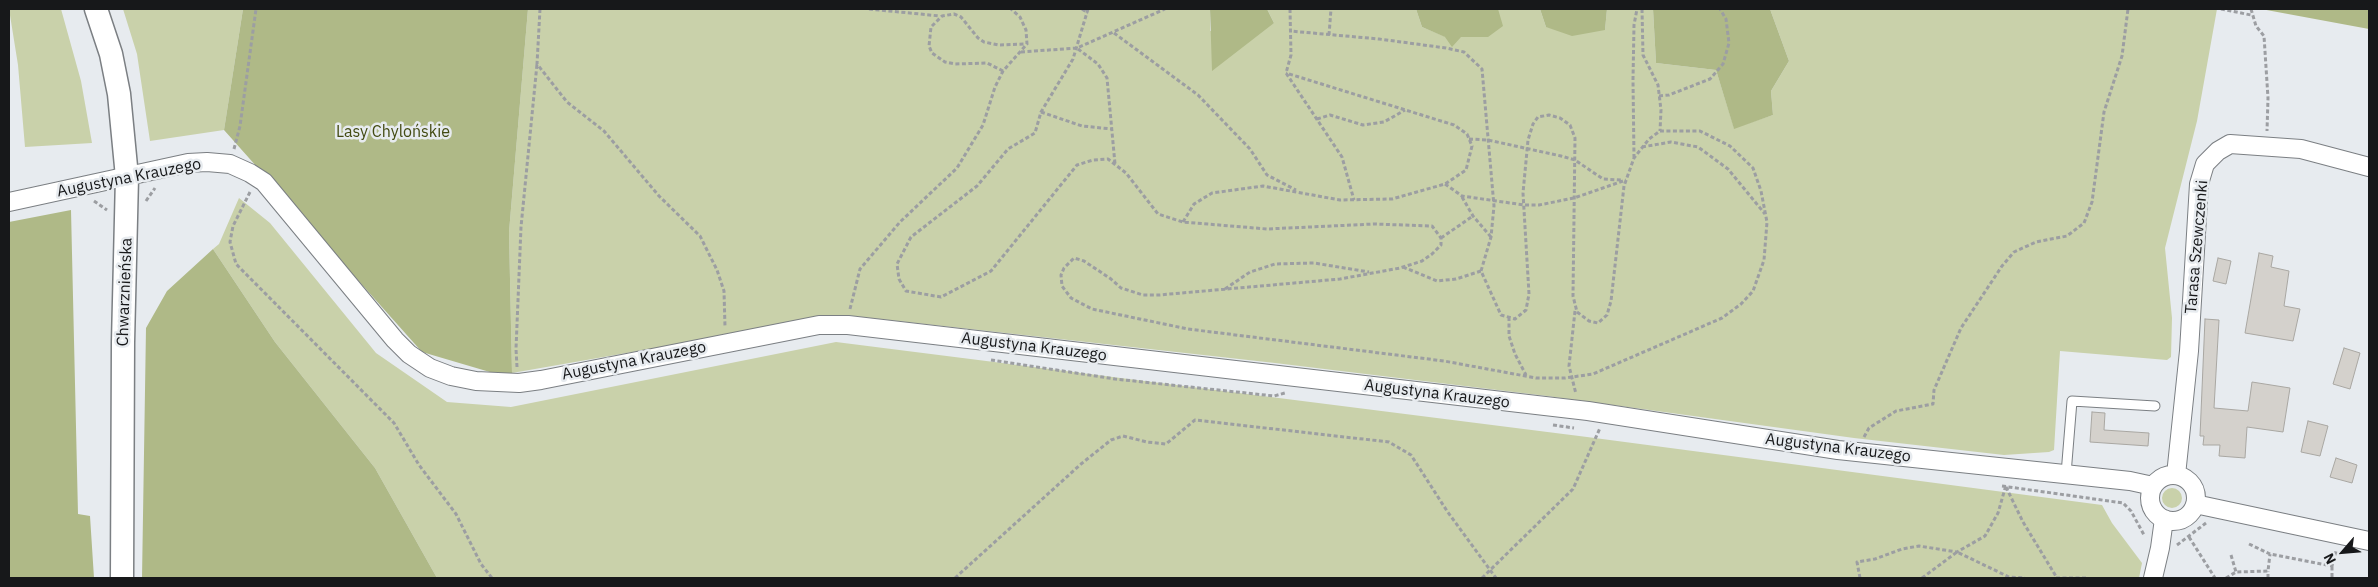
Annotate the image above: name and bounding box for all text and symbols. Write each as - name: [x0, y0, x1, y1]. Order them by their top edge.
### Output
- park label: Lasy Chylońskie: [336, 122, 450, 142]
- street label: Augustyna Krauzego: [55, 155, 203, 201]
- street label: Tarasa Szewczenki: [2182, 179, 2212, 315]
- street label: Chwarznieńska: [114, 237, 136, 347]
- street label: Augustyna Krauzego: [960, 329, 1108, 365]
- street label: Augustyna Krauzego: [560, 338, 708, 384]
- street label: Augustyna Krauzego: [1363, 376, 1511, 412]
- street label: Augustyna Krauzego: [1764, 430, 1912, 466]
- north arrow: [2318, 527, 2368, 577]
- text: N: [2319, 550, 2340, 567]

